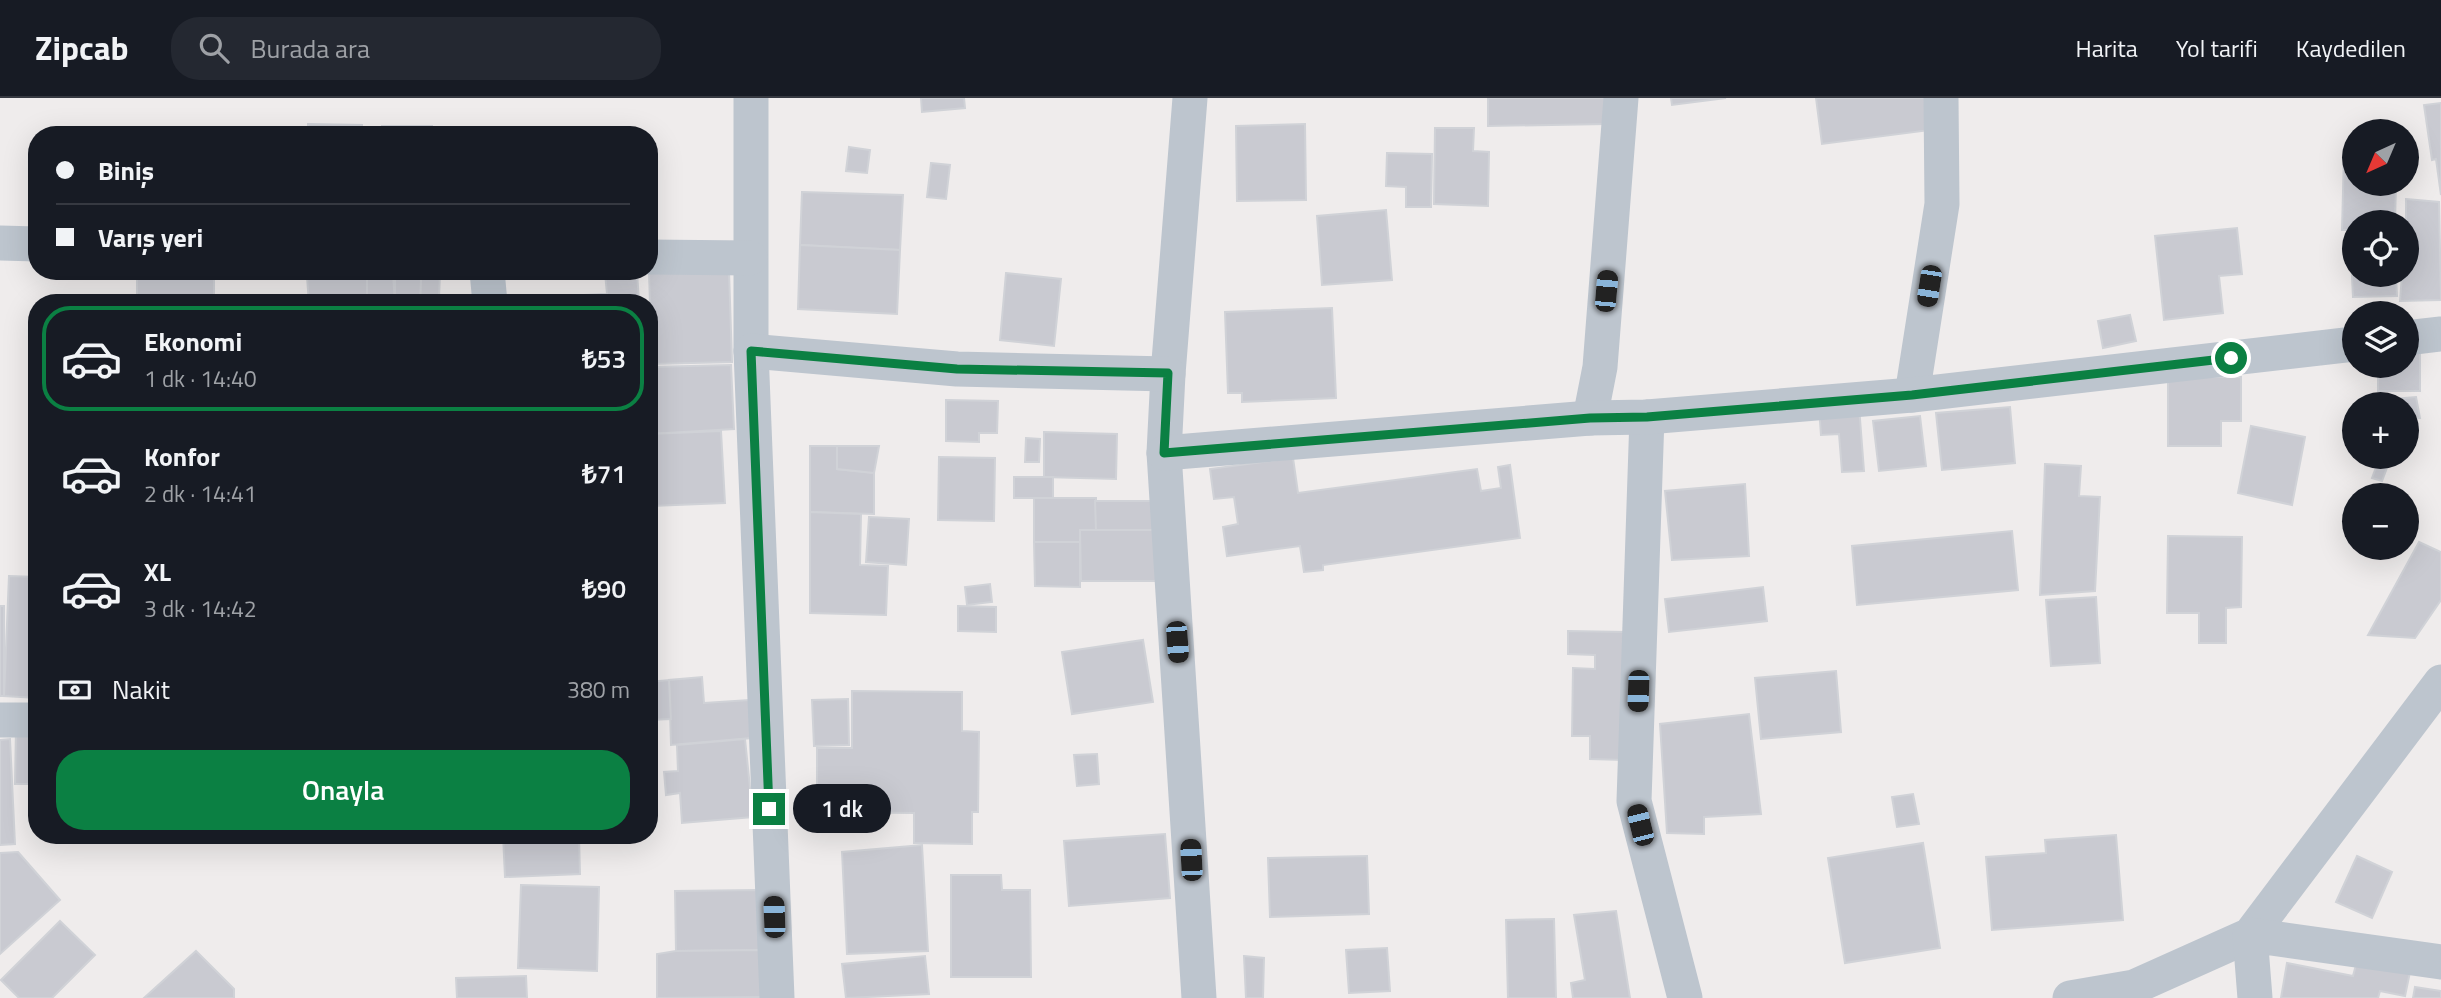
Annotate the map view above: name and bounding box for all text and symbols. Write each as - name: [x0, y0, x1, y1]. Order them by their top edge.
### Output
- search box: [171, 17, 661, 80]
- text: Zipcab: [35, 23, 129, 73]
- icon: search: [195, 29, 233, 67]
- text: Burada ara: [251, 29, 370, 68]
- text: Harita: [2076, 30, 2138, 66]
- text: Yol tarifi: [2176, 30, 2258, 66]
- text: Kaydedilen: [2296, 30, 2406, 66]
- north arrow: [2342, 119, 2418, 196]
- map controls: [2342, 119, 2419, 560]
- text: Biniş: [98, 151, 154, 190]
- button: locate: [2342, 210, 2419, 287]
- text: Varış yeri: [98, 218, 203, 257]
- car: [1916, 264, 1943, 308]
- car: [1594, 269, 1619, 313]
- button: layers: [2342, 301, 2419, 378]
- text: Ekonomi: [144, 322, 242, 361]
- icon: car: [60, 327, 123, 390]
- text: ₺53: [582, 339, 626, 378]
- route start: [2215, 342, 2247, 374]
- text: 1 dk · 14:40: [144, 361, 257, 396]
- button: +: [2342, 392, 2419, 469]
- text: Konfor: [144, 437, 220, 476]
- icon: car: [60, 442, 123, 505]
- text: ₺71: [582, 454, 626, 493]
- text: 2 dk · 14:41: [144, 476, 257, 511]
- button: −: [2342, 483, 2419, 560]
- text: XL: [144, 552, 171, 591]
- icon: car: [60, 557, 123, 620]
- text: ₺90: [582, 569, 626, 608]
- text: 3 dk · 14:42: [144, 591, 257, 626]
- car: [1166, 620, 1189, 664]
- text: Nakit: [112, 670, 170, 709]
- car: [1627, 670, 1650, 712]
- icon: cash: [56, 671, 94, 709]
- text: 380 m: [567, 672, 630, 707]
- button: Onayla: [56, 750, 630, 830]
- callout: 1 dk: [794, 784, 892, 834]
- text: 1 dk: [821, 791, 863, 826]
- route end: [753, 793, 785, 825]
- car: [1625, 802, 1656, 848]
- car: [1180, 838, 1203, 882]
- car: [763, 896, 786, 938]

